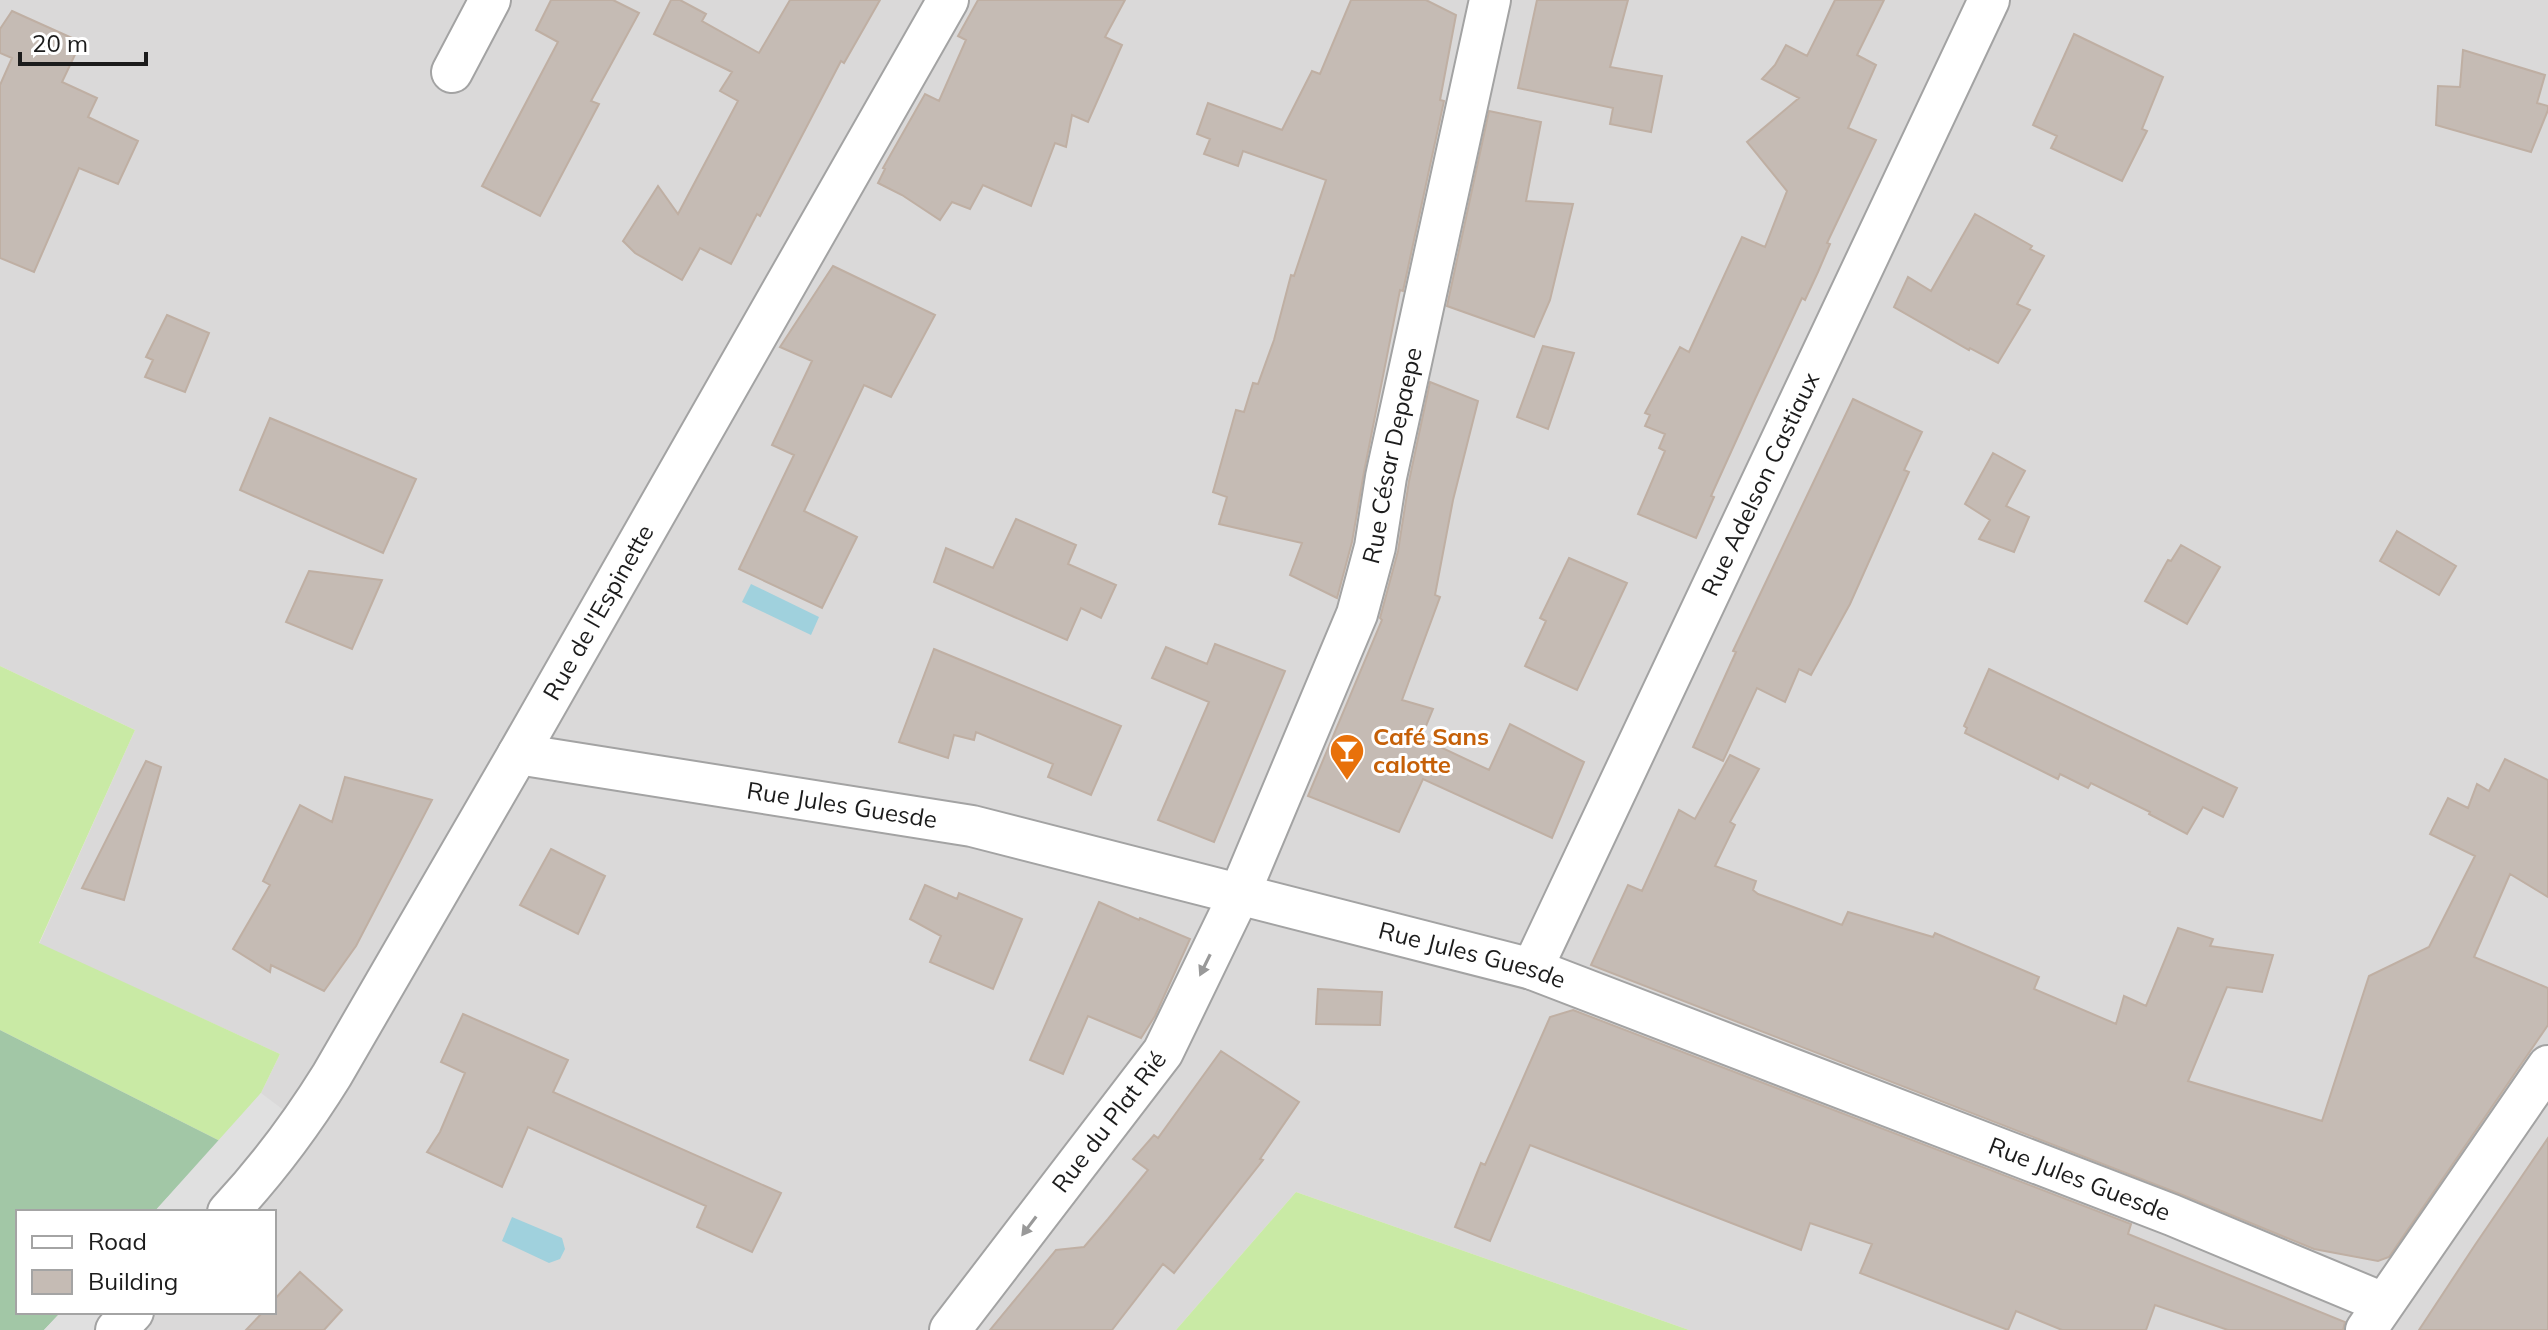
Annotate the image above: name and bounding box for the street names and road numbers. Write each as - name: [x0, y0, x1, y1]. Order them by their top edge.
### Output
- street label: Rue César Depaepe: [1355, 344, 1428, 567]
- street label: Rue Adelson Castiaux: [1694, 367, 1825, 601]
- street label: Rue de l'Espinette: [536, 519, 660, 705]
- street label: Rue Jules Guesde: [745, 775, 939, 834]
- street label: Rue Jules Guesde: [1376, 914, 1570, 994]
- street label: Rue du Plat Rié: [1045, 1045, 1172, 1198]
- street label: Rue Jules Guesde: [1985, 1130, 2175, 1227]

